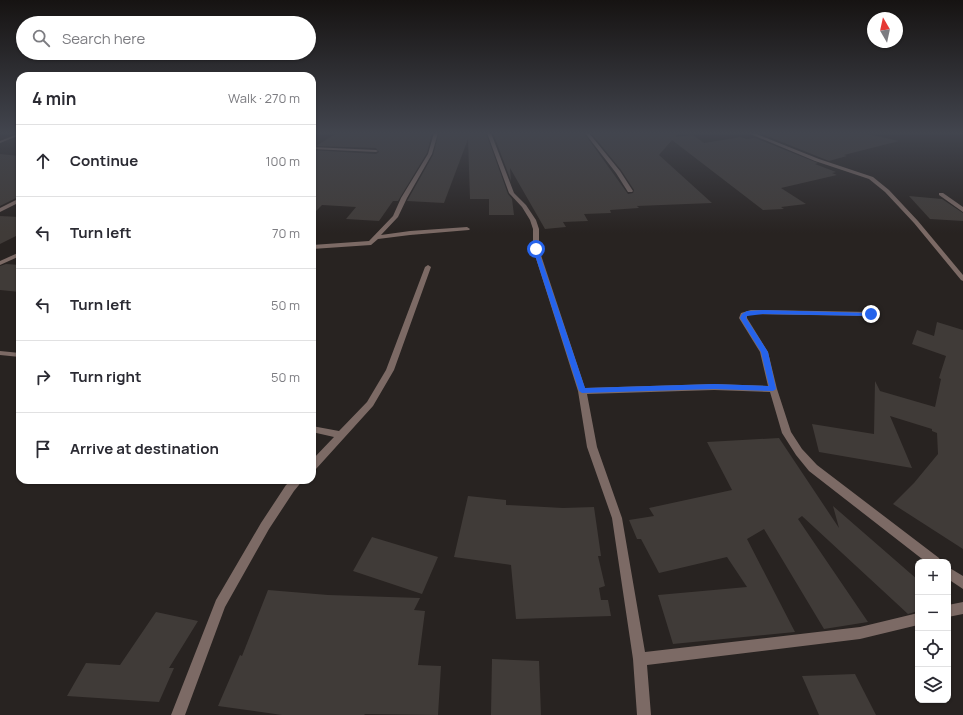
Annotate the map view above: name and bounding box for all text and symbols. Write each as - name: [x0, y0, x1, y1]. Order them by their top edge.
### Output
- north arrow: [867, 12, 903, 48]
- search box: [16, 16, 316, 60]
- icon: search: [30, 27, 52, 49]
- text: Search here: [62, 28, 145, 49]
- text: 4 min: [32, 87, 76, 110]
- text: Walk · 270 m: [228, 89, 300, 107]
- icon: ahead: [32, 150, 54, 172]
- text: Continue: [70, 150, 138, 171]
- text: 100 m: [265, 152, 300, 170]
- icon: left: [32, 222, 54, 244]
- text: Turn left: [70, 222, 132, 243]
- text: 70 m: [272, 224, 300, 242]
- route start: [527, 240, 545, 258]
- icon: left: [32, 294, 54, 316]
- text: Turn left: [70, 294, 132, 315]
- text: 50 m: [271, 296, 300, 314]
- route end: [862, 305, 880, 323]
- icon: right: [32, 366, 54, 388]
- text: Turn right: [70, 366, 141, 387]
- text: 50 m: [271, 368, 300, 386]
- icon: arrive: [32, 438, 54, 460]
- text: Arrive at destination: [70, 438, 219, 459]
- map controls: [915, 559, 951, 703]
- button: +: [915, 559, 951, 595]
- button: −: [915, 595, 951, 631]
- button: locate: [915, 631, 951, 667]
- button: layers: [915, 667, 951, 703]

